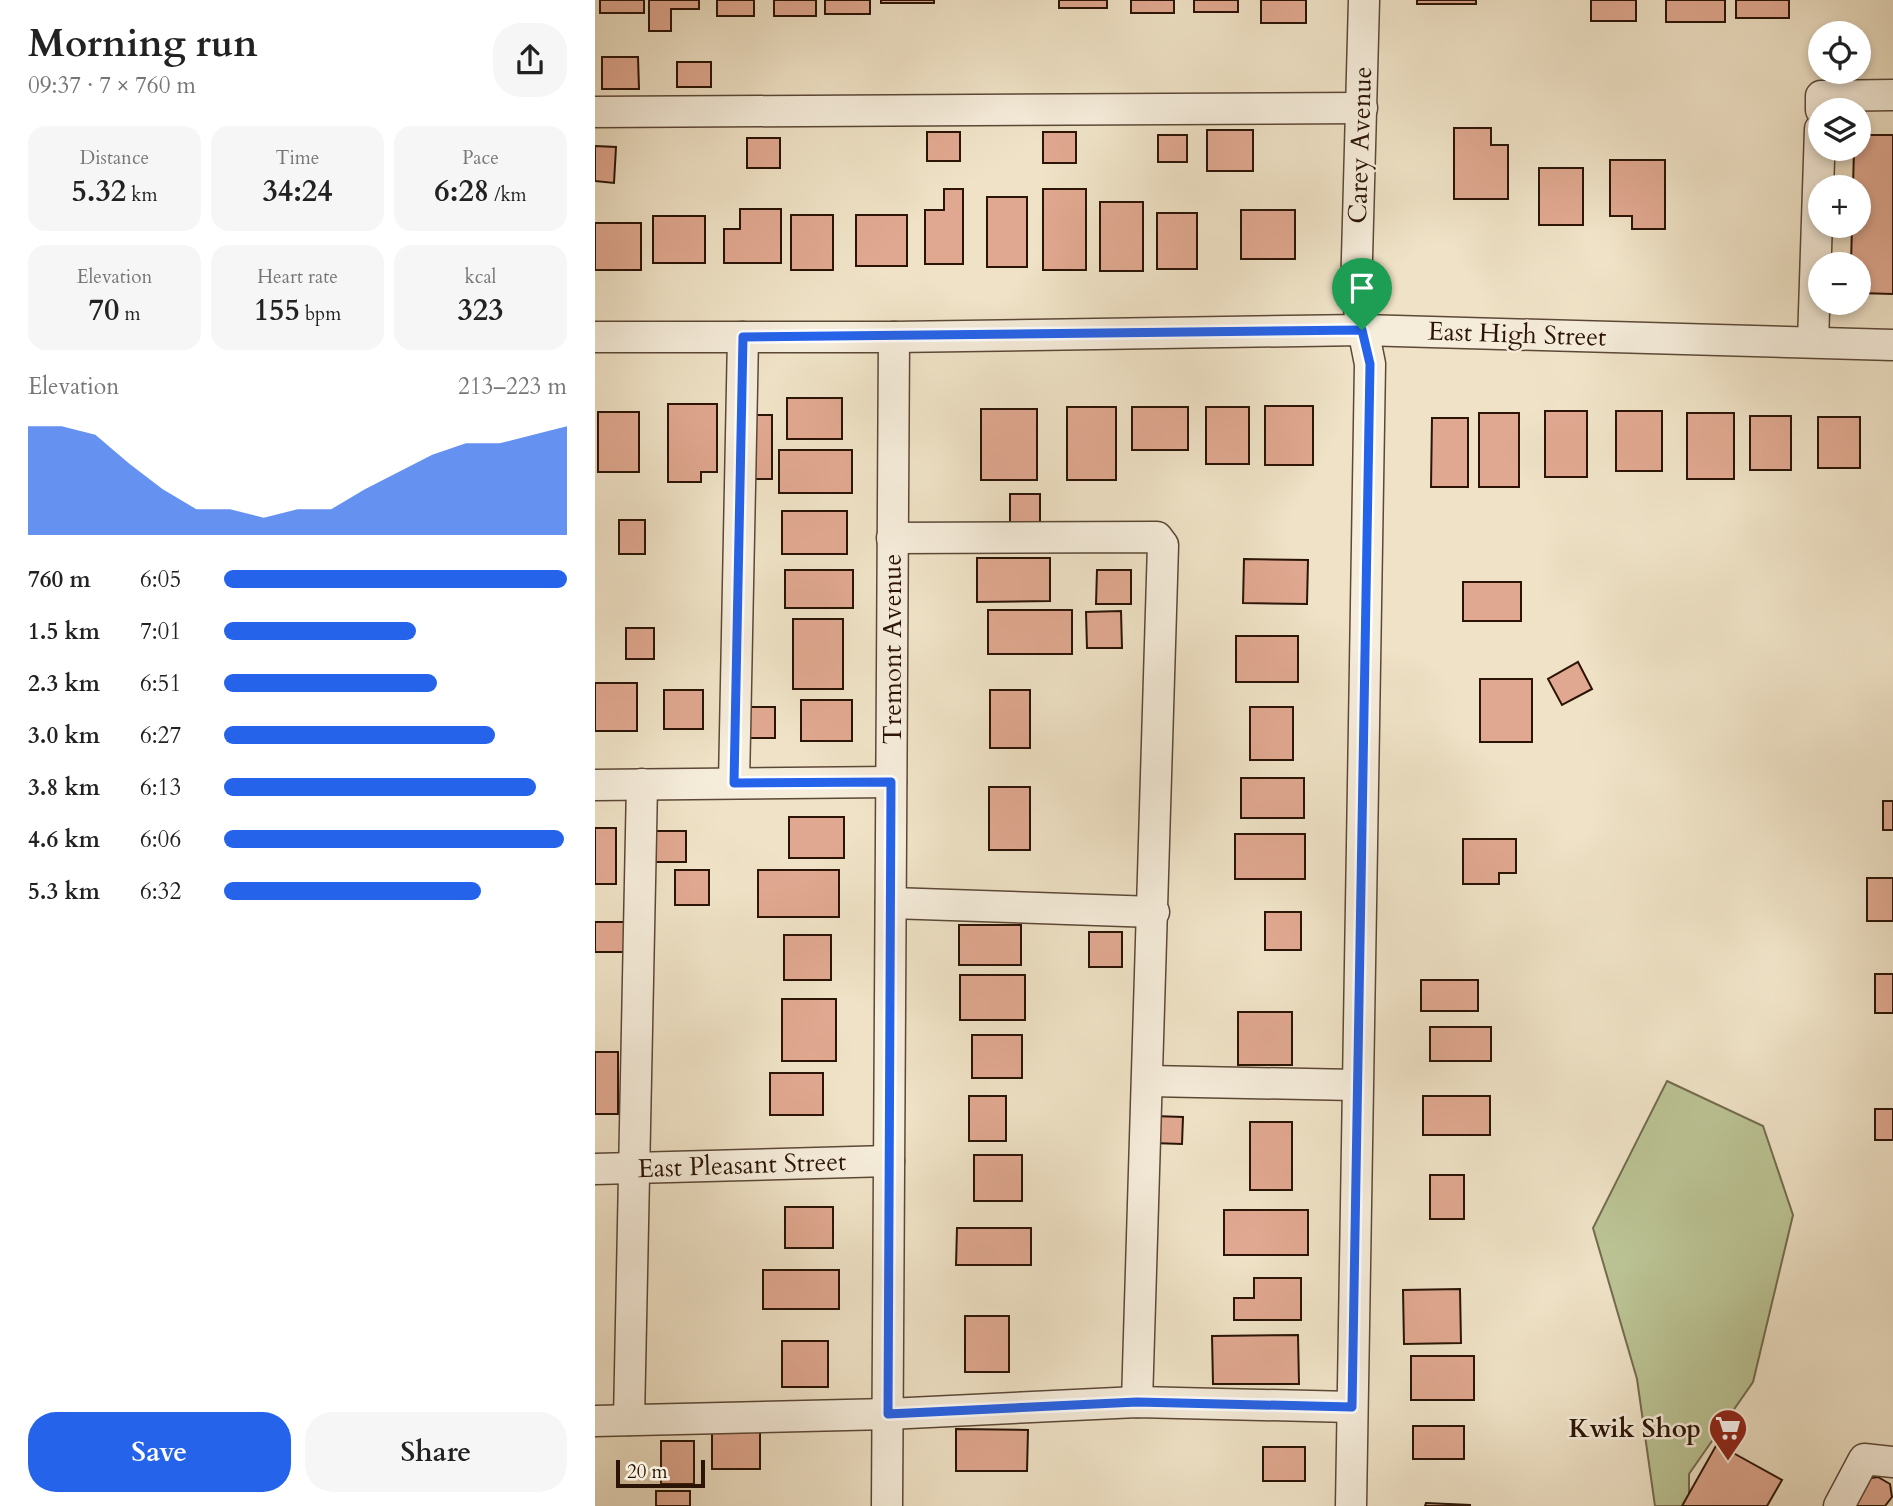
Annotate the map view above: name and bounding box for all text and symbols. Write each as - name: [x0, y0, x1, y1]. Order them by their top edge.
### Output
- text: Morning run: [28, 18, 258, 70]
- map controls: [1808, 21, 1871, 315]
- button: locate: [1808, 21, 1871, 84]
- button: share: [493, 23, 567, 97]
- street label: Carey Avenue: [1340, 66, 1380, 224]
- text: 09:37 · 7 × 760 m: [28, 70, 196, 101]
- button: layers: [1808, 98, 1871, 161]
- text: Distance: [80, 145, 149, 171]
- text: Time: [276, 145, 319, 171]
- text: Pace: [462, 145, 499, 171]
- text: 5.32: [71, 171, 126, 212]
- text: 34:24: [262, 171, 333, 212]
- text: 6:28: [434, 171, 489, 212]
- button: +: [1808, 175, 1871, 238]
- text: km: [126, 182, 158, 208]
- text: /km: [489, 182, 527, 208]
- button: −: [1808, 252, 1871, 315]
- pin: [1332, 258, 1392, 330]
- text: Elevation: [77, 264, 152, 290]
- text: Heart rate: [257, 264, 338, 290]
- text: kcal: [465, 264, 496, 290]
- icon: arrive: [1343, 269, 1381, 307]
- text: 70: [89, 290, 119, 331]
- text: 155: [254, 290, 300, 331]
- text: 323: [457, 290, 504, 331]
- text: m: [119, 301, 140, 327]
- text: bpm: [300, 301, 341, 327]
- street label: East High Street: [1427, 313, 1607, 355]
- text: Elevation: [28, 371, 119, 402]
- text: 213–223 m: [458, 371, 567, 402]
- street label: Tremont Avenue: [875, 554, 910, 744]
- text: 760 m: [28, 564, 91, 595]
- text: 6:05: [140, 564, 181, 595]
- text: 1.5 km: [28, 616, 100, 647]
- text: 7:01: [140, 616, 181, 647]
- text: 2.3 km: [28, 668, 100, 699]
- text: 6:51: [140, 668, 181, 699]
- text: 3.0 km: [28, 720, 100, 751]
- text: 6:27: [140, 720, 181, 751]
- text: 3.8 km: [28, 772, 100, 803]
- text: 6:13: [140, 772, 181, 803]
- text: 4.6 km: [28, 824, 100, 855]
- text: 6:06: [140, 824, 181, 855]
- text: 5.3 km: [28, 876, 100, 907]
- text: 6:32: [140, 876, 181, 907]
- street label: East Pleasant Street: [637, 1144, 847, 1186]
- supermarket icon: Kwik Shop: [1707, 1407, 1749, 1462]
- place label: Kwik Shop: [1568, 1411, 1701, 1446]
- button: Save: [28, 1412, 291, 1492]
- button: Share: [305, 1412, 567, 1492]
- scale bar: [616, 1457, 705, 1489]
- text: 20 m: [627, 1459, 668, 1485]

